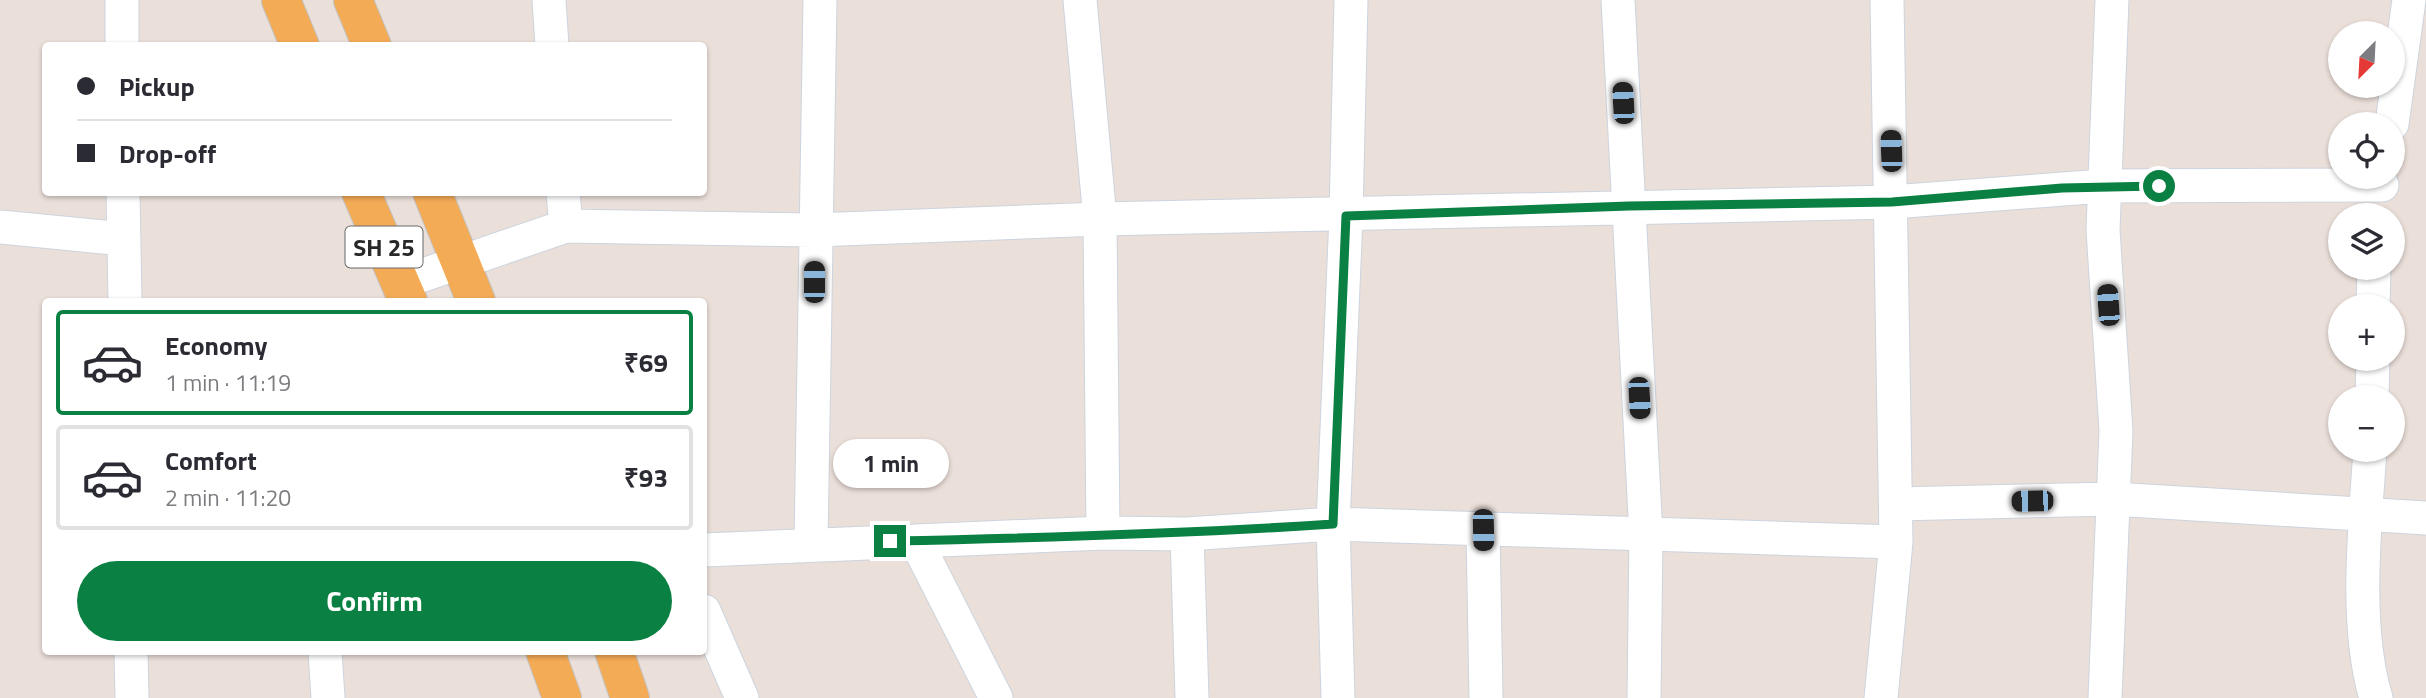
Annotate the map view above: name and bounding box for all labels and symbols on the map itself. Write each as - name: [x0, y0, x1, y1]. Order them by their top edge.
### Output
- north arrow: [2328, 21, 2404, 98]
- car: [1612, 81, 1635, 125]
- car: [1880, 130, 1903, 172]
- route start: [2143, 170, 2175, 202]
- road number: SH 25: [346, 226, 422, 268]
- car: [804, 261, 825, 303]
- car: [2097, 283, 2120, 327]
- car: [1628, 376, 1651, 420]
- callout: 1 min: [832, 440, 948, 489]
- car: [2011, 490, 2054, 512]
- car: [1473, 509, 1494, 551]
- route end: [874, 525, 906, 557]

